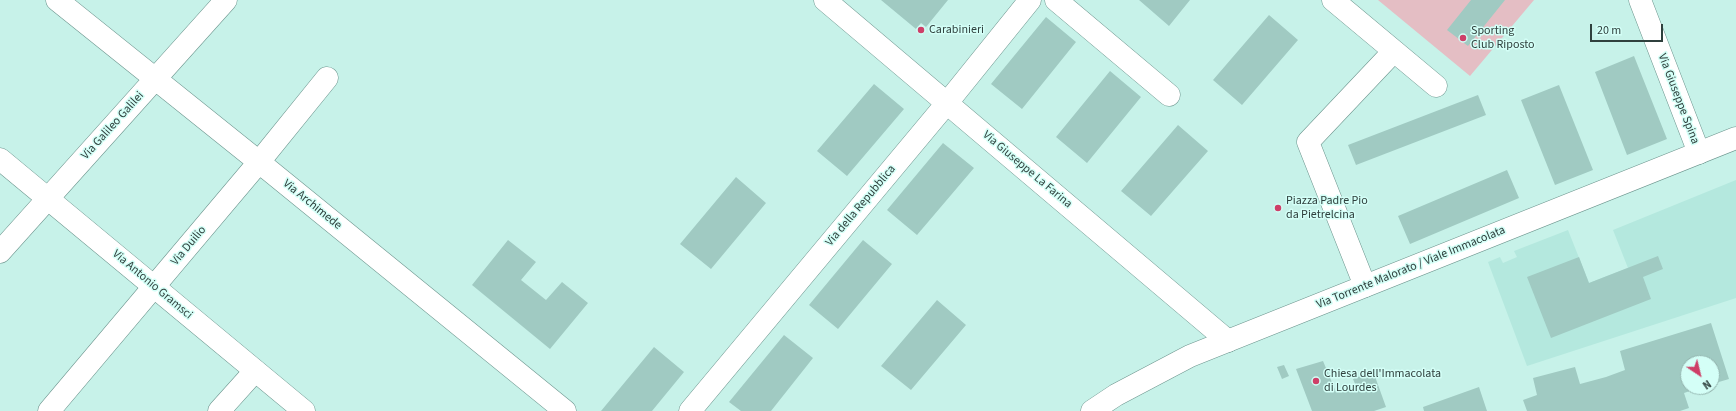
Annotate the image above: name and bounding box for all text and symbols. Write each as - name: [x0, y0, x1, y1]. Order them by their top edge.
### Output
- scale bar: [1592, 16, 1665, 42]
- text: 20 m: [1597, 22, 1621, 39]
- place label: Carabinieri: [929, 23, 984, 37]
- place label: Sporting Club Riposto: [1471, 24, 1535, 52]
- marker: Carabinieri: [916, 25, 926, 35]
- marker: Sporting Club Riposto: [1458, 33, 1468, 43]
- street label: Via Giuseppe Spina: [1654, 52, 1702, 146]
- street label: Via Galileo Galilei: [79, 89, 147, 163]
- street label: Via Giuseppe La Farina: [979, 128, 1075, 212]
- street label: Via della Repubblica: [823, 163, 899, 249]
- street label: Via Archimede: [280, 177, 344, 233]
- place label: Piazza Padre Pio da Pietrelcina: [1286, 194, 1368, 222]
- marker: Piazza Padre Pio da Pietrelcina: [1273, 203, 1283, 213]
- street label: Via Duilio: [168, 223, 210, 269]
- street label: Via Torrente Malorato / Viale Immacolata: [1314, 223, 1508, 313]
- street label: Via Antonio Gramsci: [109, 247, 195, 323]
- north arrow: [1680, 355, 1720, 395]
- place label: Chiesa dell'Immacolata di Lourdes: [1324, 367, 1441, 395]
- marker: Chiesa dell'Immacolata di Lourdes: [1311, 376, 1321, 386]
- text: N: [1699, 376, 1714, 393]

